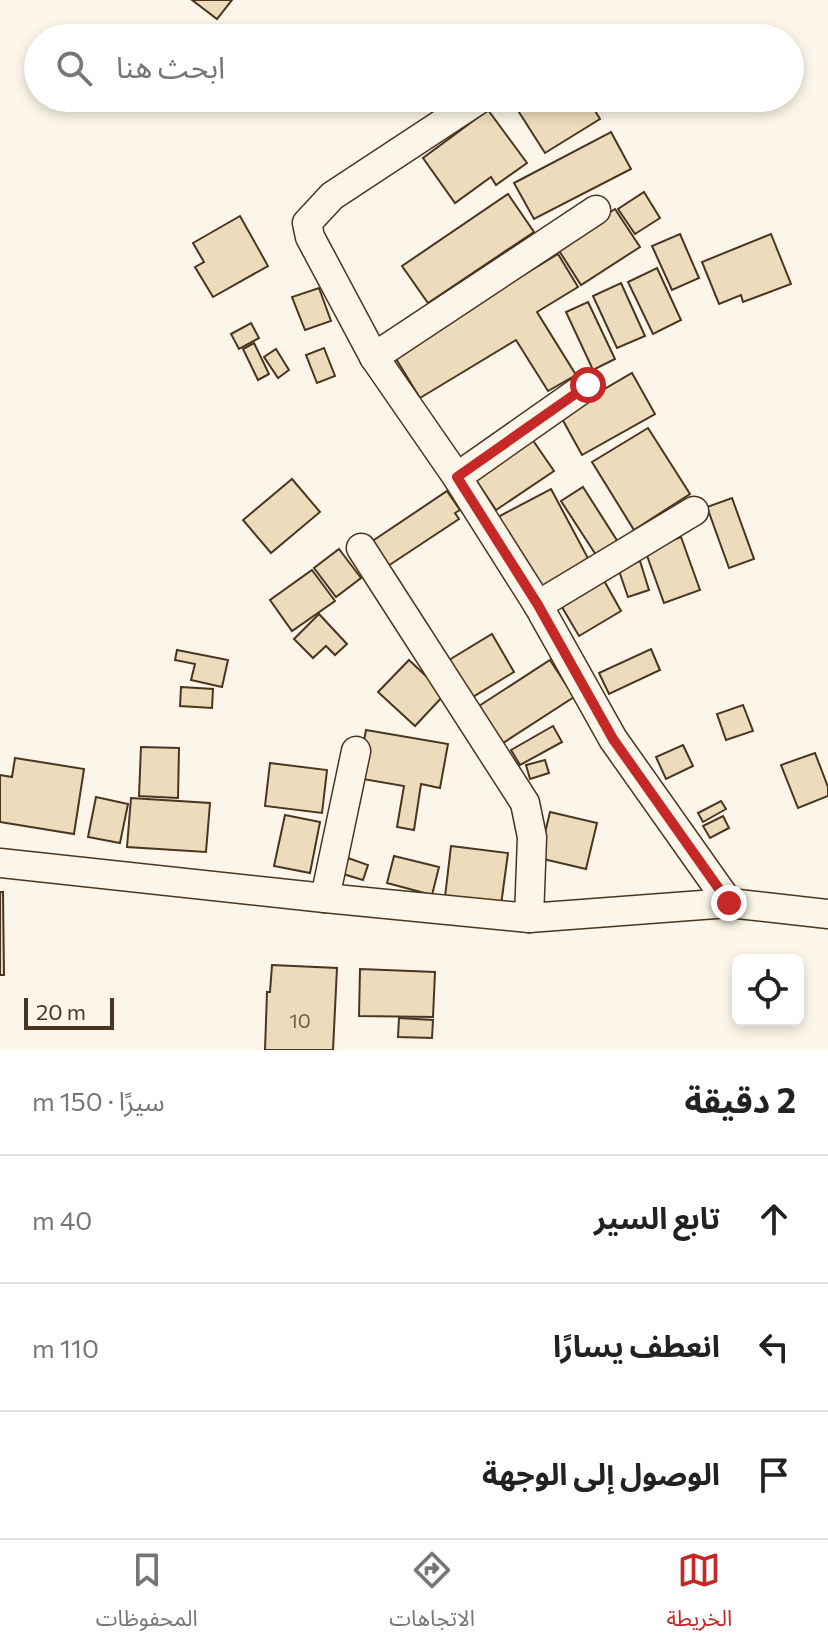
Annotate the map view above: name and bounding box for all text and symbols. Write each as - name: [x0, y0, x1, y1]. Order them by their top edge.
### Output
- search box: [24, 24, 804, 112]
- icon: search: [52, 46, 96, 90]
- text: ابحث هنا: [116, 47, 225, 84]
- route start: [570, 367, 606, 403]
- route end: [711, 885, 747, 921]
- map controls: [732, 954, 804, 1026]
- button: locate: [732, 954, 804, 1026]
- scale bar: [24, 994, 114, 1030]
- text: 20 m: [36, 998, 86, 1025]
- house number: 10: [289, 1008, 311, 1032]
- text: 2 دقيقة: [685, 1078, 796, 1120]
- text: سيرًا · 150 m: [32, 1085, 165, 1116]
- icon: ahead: [752, 1197, 796, 1241]
- text: تابع السير: [594, 1198, 720, 1235]
- text: 40 m: [32, 1204, 92, 1235]
- icon: left: [752, 1325, 796, 1369]
- text: انعطف يسارًا: [553, 1326, 720, 1363]
- text: 110 m: [32, 1332, 99, 1363]
- icon: arrive: [752, 1453, 796, 1497]
- text: الوصول إلى الوجهة: [482, 1454, 720, 1491]
- tab: المحفوظات: [96, 1548, 198, 1642]
- tab: الاتجاهات: [389, 1548, 475, 1642]
- tab: الخريطة: [666, 1548, 732, 1642]

